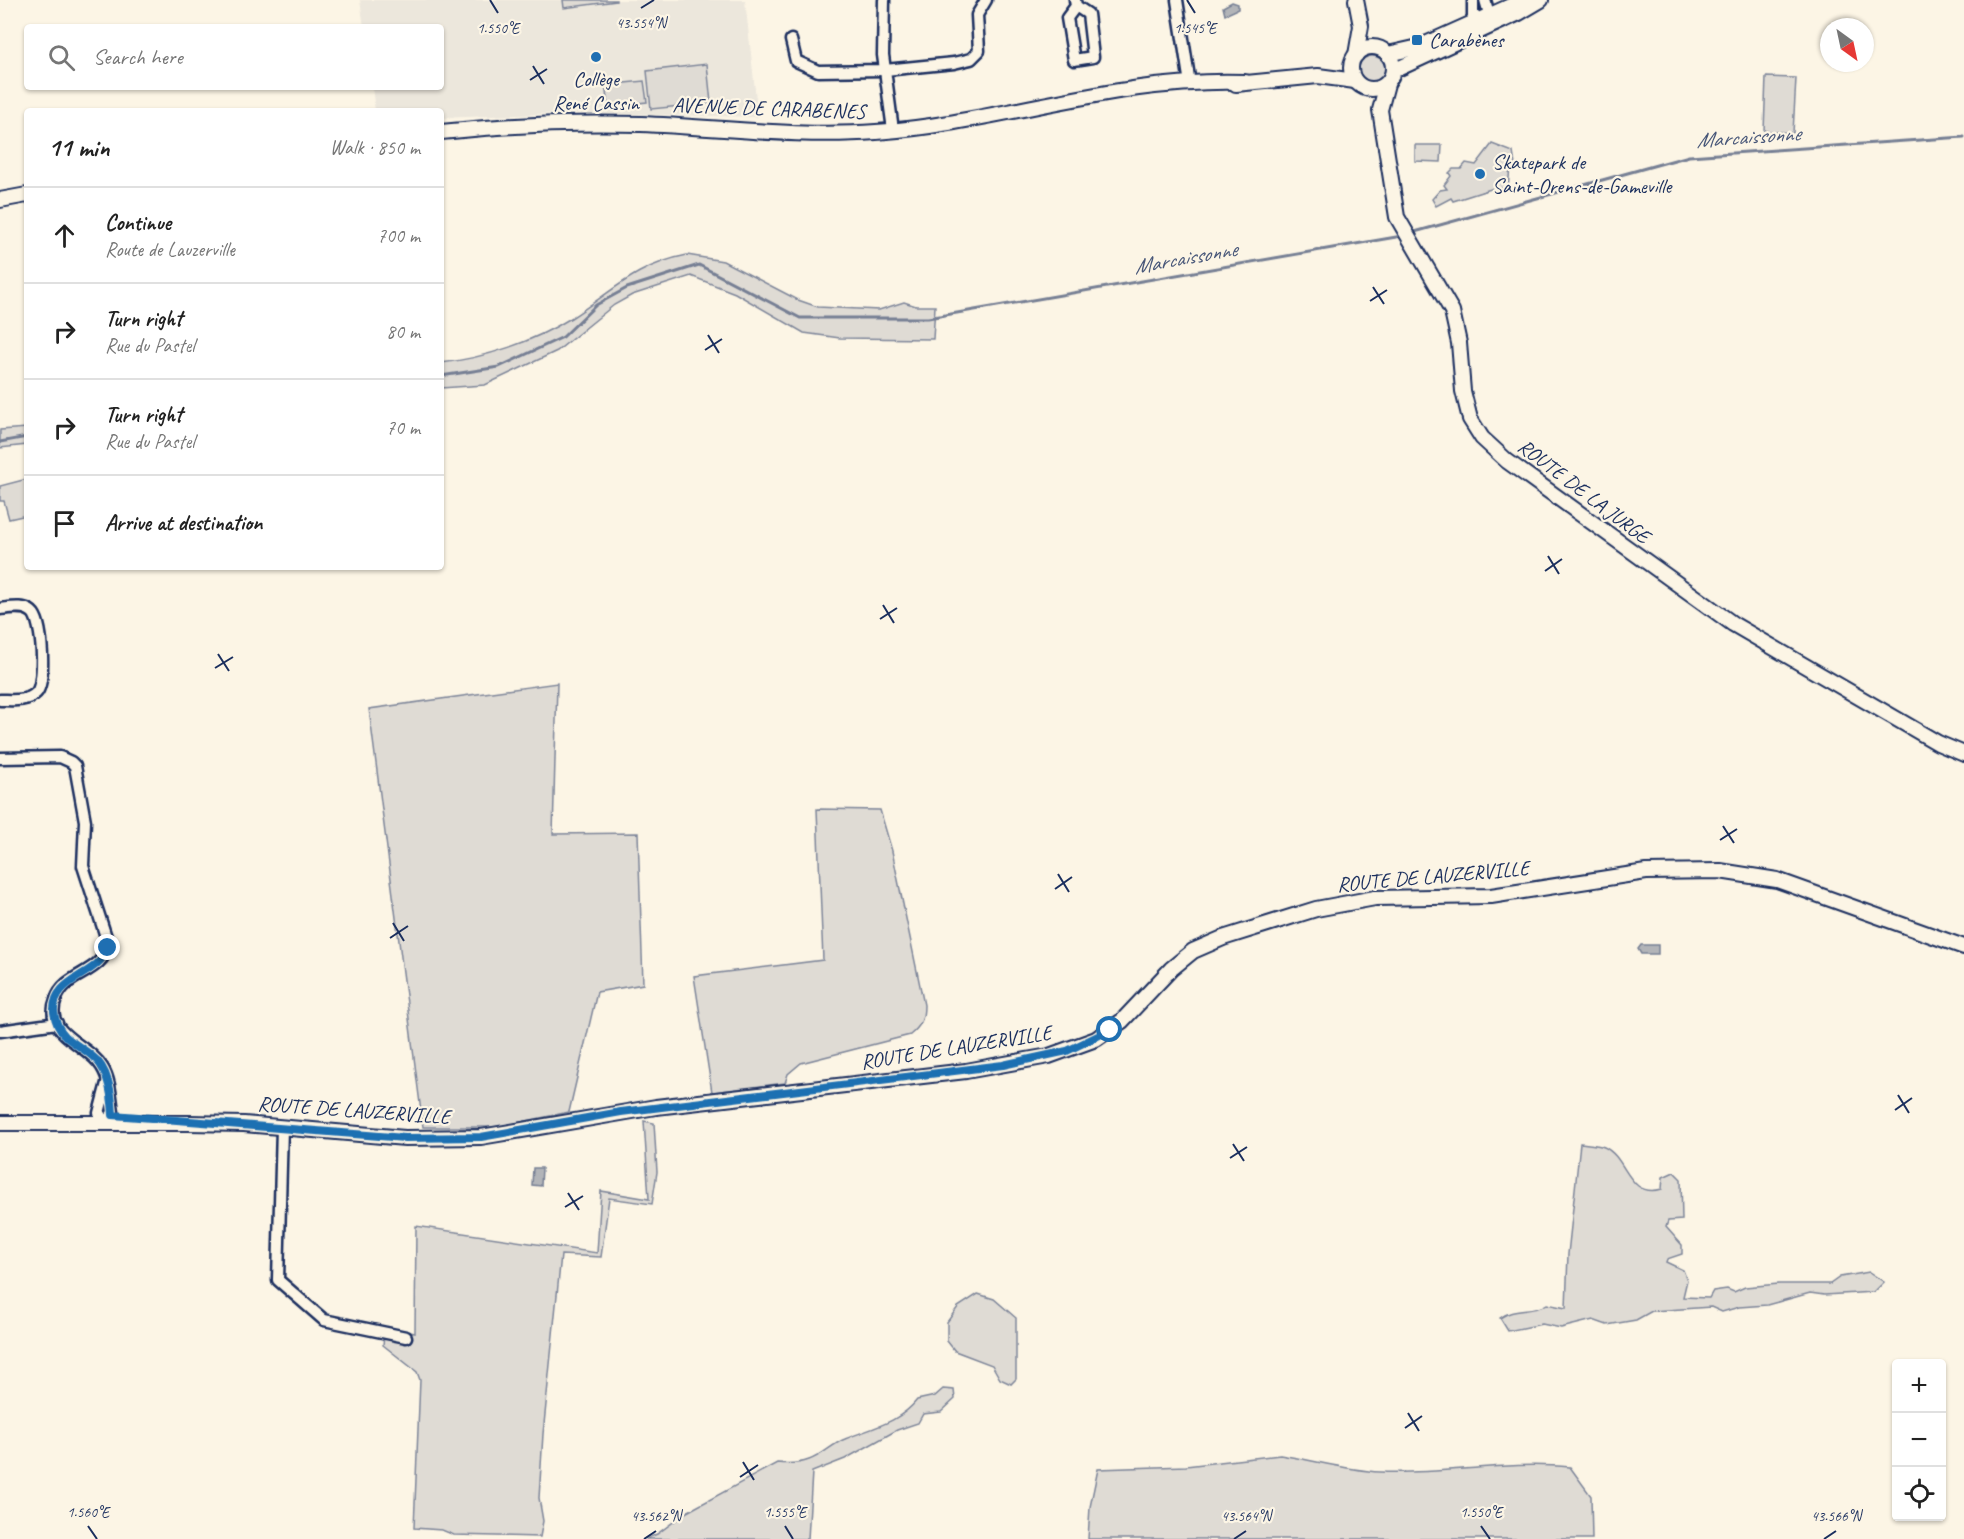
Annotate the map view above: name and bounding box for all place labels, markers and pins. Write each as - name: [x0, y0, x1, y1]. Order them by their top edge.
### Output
- place label: Carabènes: [1429, 27, 1505, 53]
- marker: Carabènes: [1410, 33, 1424, 47]
- marker: Collège René Cassin: [589, 50, 603, 64]
- place label: Collège René Cassin: [553, 66, 641, 116]
- place label: Skatepark de Saint-Orens-de-Gameville: [1492, 149, 1673, 199]
- marker: Skatepark de Saint-Orens-de-Gameville: [1473, 167, 1487, 181]

